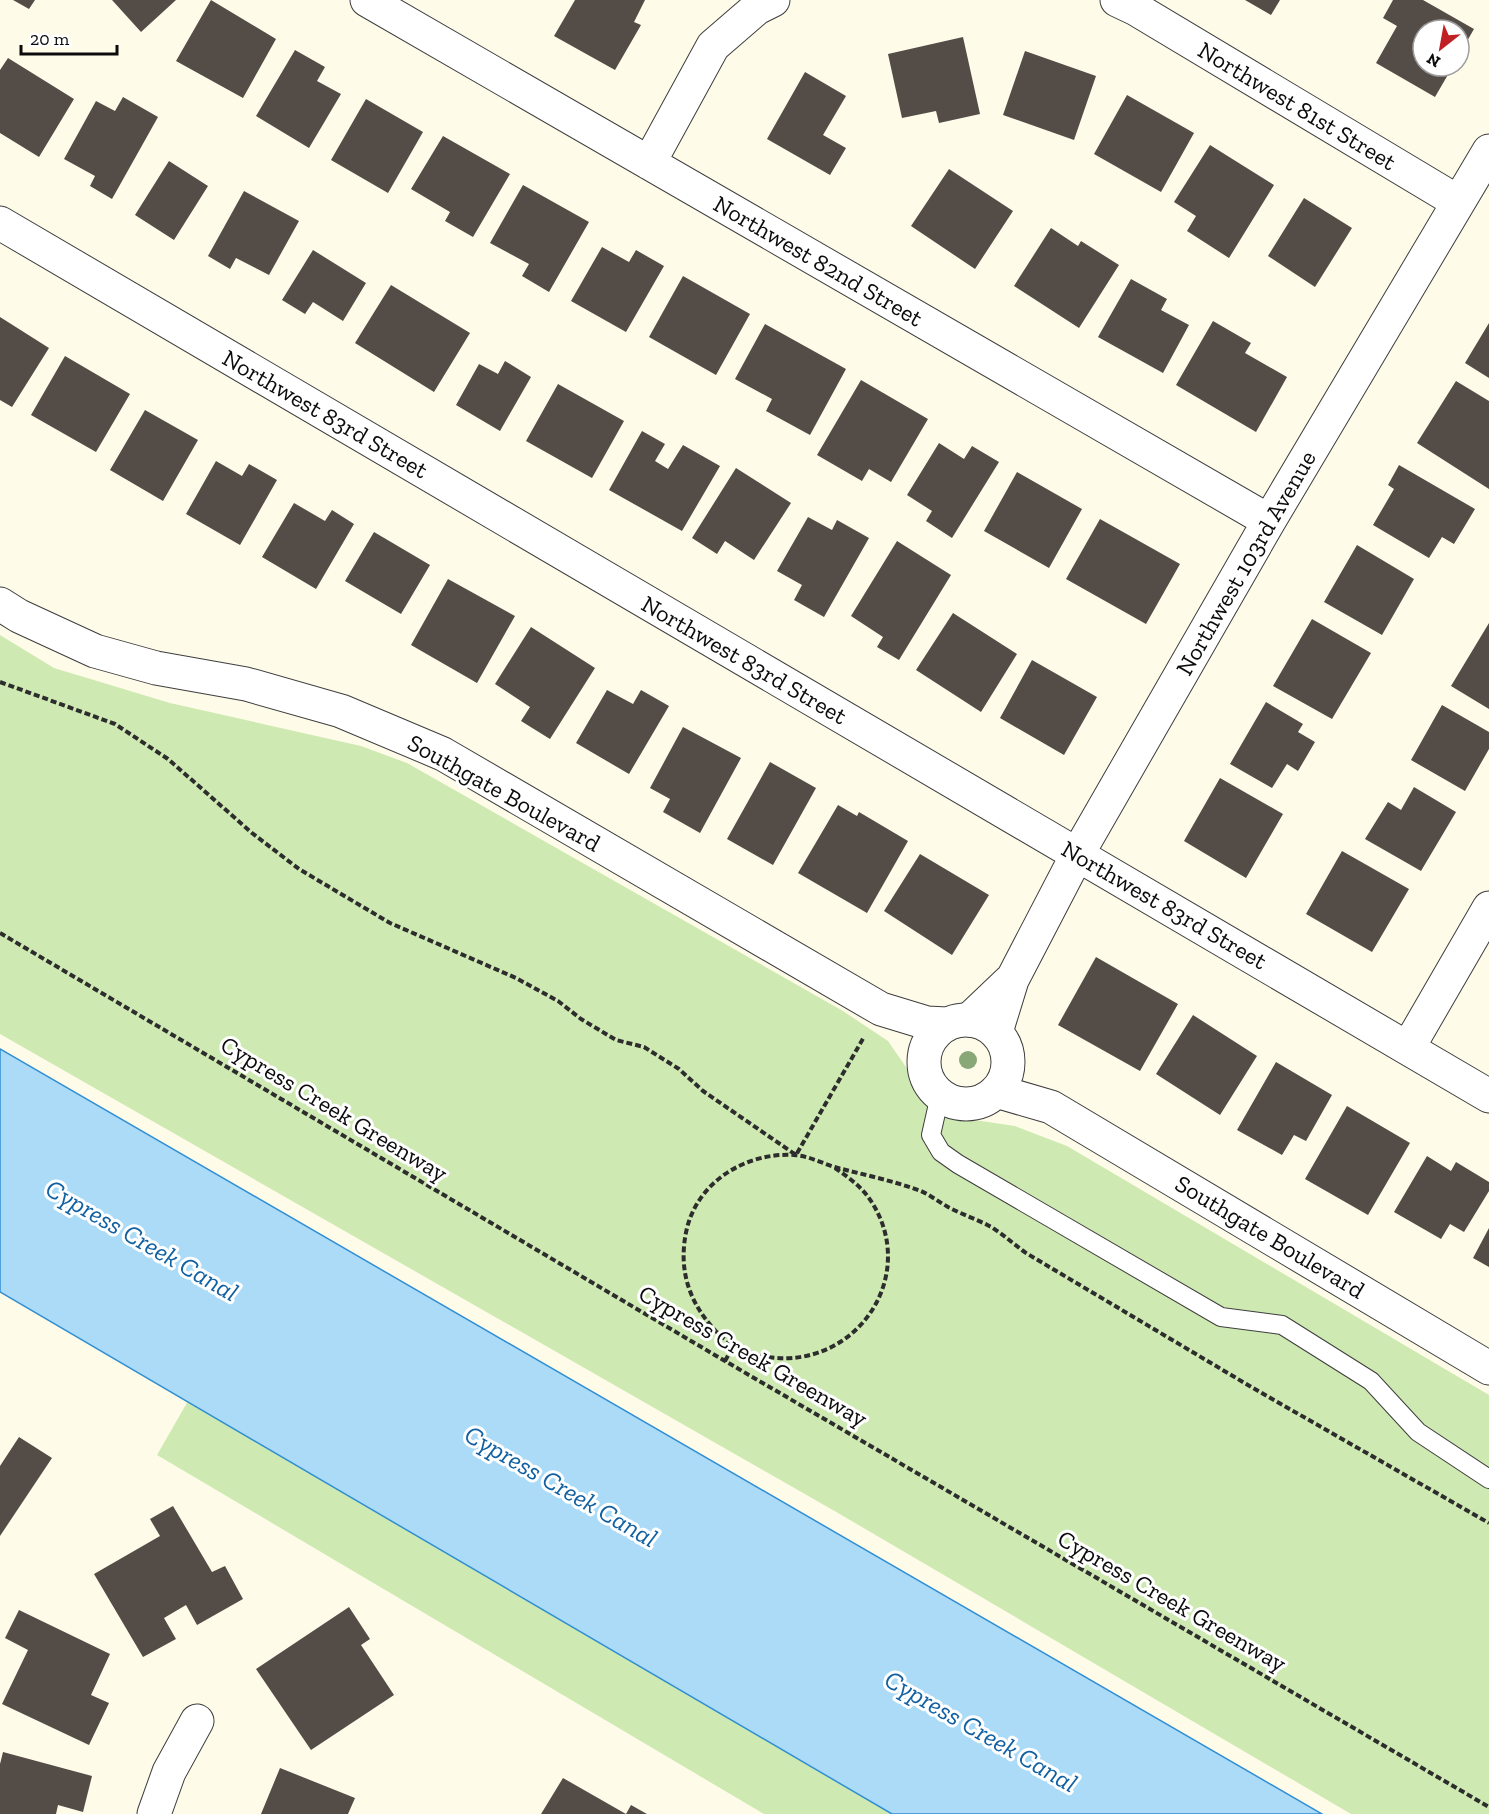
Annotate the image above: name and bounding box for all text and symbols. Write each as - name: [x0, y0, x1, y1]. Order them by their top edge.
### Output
- scale bar: [21, 18, 117, 56]
- north arrow: [1411, 18, 1471, 78]
- text: 20 m: [30, 28, 70, 50]
- street label: Northwest 81st Street: [1193, 35, 1402, 176]
- text: N: [1423, 49, 1444, 72]
- street label: Northwest 82nd Street: [709, 189, 928, 332]
- street label: Northwest 83rd Street: [217, 343, 433, 484]
- street label: Northwest 103rd Avenue: [1169, 445, 1322, 680]
- street label: Northwest 83rd Street: [636, 589, 852, 730]
- street label: Southgate Boulevard: [403, 728, 606, 858]
- street label: Northwest 83rd Street: [1056, 834, 1272, 975]
- street label: Cypress Creek Greenway: [216, 1029, 453, 1188]
- street label: Southgate Boulevard: [1170, 1169, 1370, 1305]
- water label: Cypress Creek Canal: [40, 1172, 244, 1308]
- street label: Cypress Creek Greenway: [634, 1278, 873, 1433]
- water label: Cypress Creek Canal: [459, 1418, 663, 1554]
- street label: Cypress Creek Greenway: [1053, 1523, 1292, 1678]
- water label: Cypress Creek Canal: [879, 1663, 1083, 1799]

